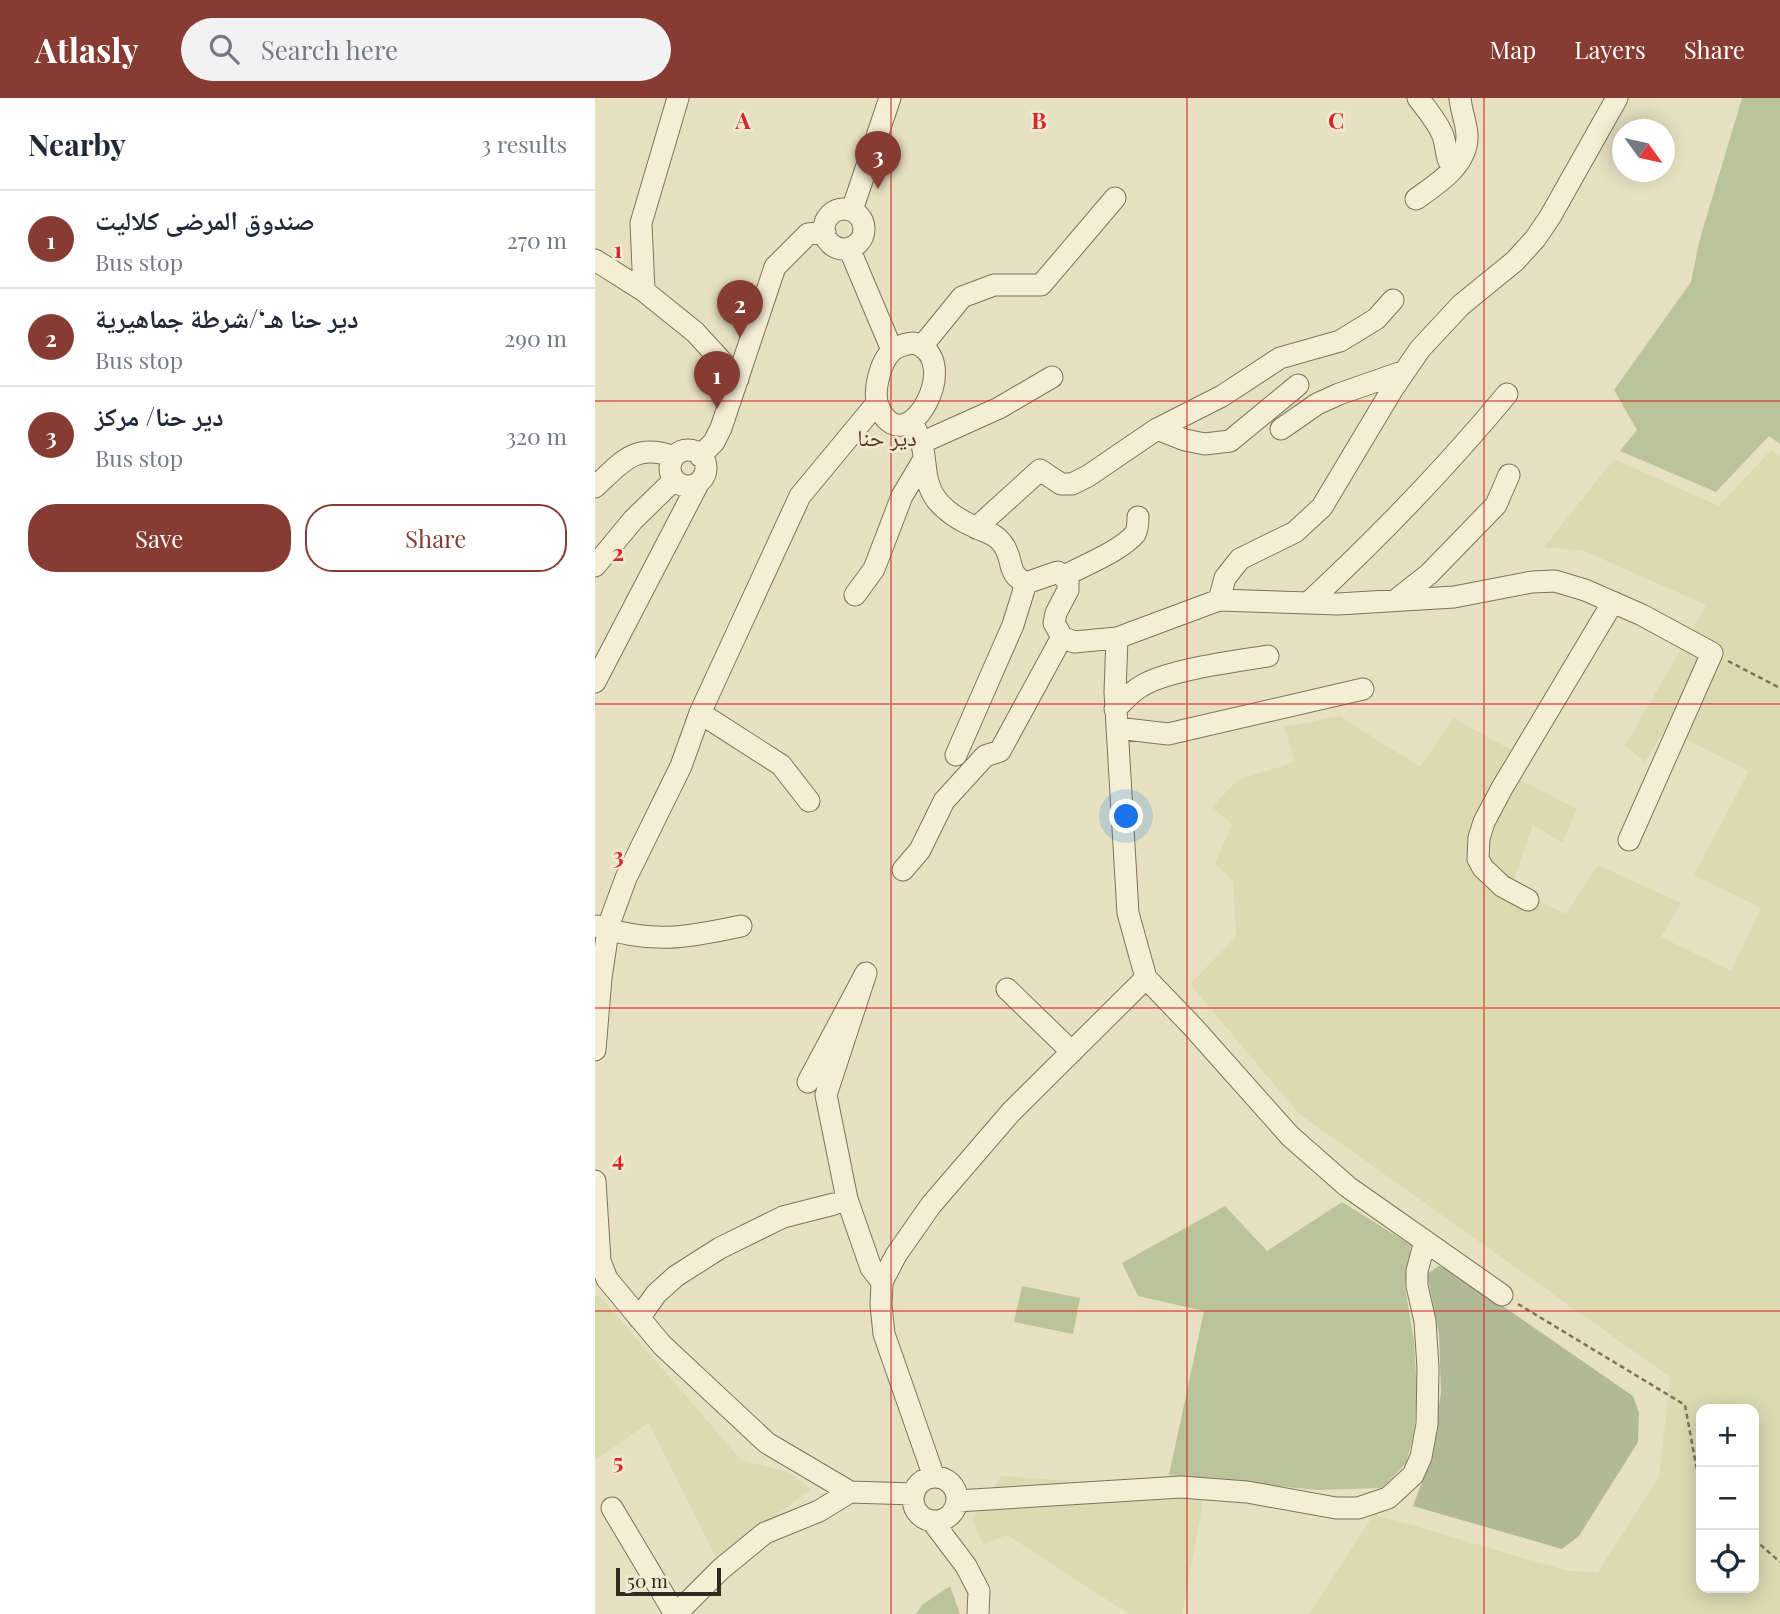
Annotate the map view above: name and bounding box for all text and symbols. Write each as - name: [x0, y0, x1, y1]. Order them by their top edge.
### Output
- search box: [181, 18, 671, 81]
- text: Atlasly: [35, 27, 139, 71]
- icon: search: [205, 30, 243, 68]
- text: Search here: [261, 32, 398, 67]
- text: Map: [1490, 33, 1536, 65]
- text: Layers: [1574, 33, 1646, 65]
- text: Share: [1684, 33, 1745, 65]
- text: A: [734, 104, 751, 135]
- text: B: [1031, 104, 1047, 135]
- text: C: [1328, 104, 1344, 135]
- north arrow: [1612, 119, 1675, 182]
- text: Nearby: [28, 124, 126, 164]
- text: 3 results: [481, 128, 567, 159]
- pin: 3: [855, 131, 901, 189]
- text: صندوق المرضى كلاليت: [95, 202, 315, 237]
- text: 1: [47, 224, 55, 255]
- text: 270 m: [507, 224, 567, 255]
- text: 1: [614, 233, 623, 264]
- text: Bus stop: [95, 246, 183, 277]
- pin: 2: [717, 280, 763, 338]
- text: دير حنا هـ‘/شرطة جماهيرية: [95, 300, 359, 335]
- text: 2: [45, 322, 57, 353]
- text: 290 m: [504, 322, 567, 353]
- text: Bus stop: [95, 344, 183, 375]
- pin: 1: [694, 351, 740, 409]
- text: دير حنا/ مركز: [95, 398, 224, 433]
- text: 3: [45, 420, 57, 451]
- text: 320 m: [506, 420, 567, 451]
- district label: دير حنا: [857, 421, 917, 452]
- text: Bus stop: [95, 442, 183, 473]
- button: Save: [28, 504, 291, 572]
- button: Share: [305, 504, 567, 572]
- text: 2: [612, 536, 624, 567]
- your location: [1109, 799, 1143, 833]
- text: 3: [612, 839, 624, 870]
- text: 4: [612, 1142, 624, 1173]
- map controls: [1696, 1404, 1759, 1593]
- button: +: [1696, 1404, 1759, 1467]
- text: 5: [613, 1445, 623, 1476]
- button: −: [1696, 1467, 1759, 1530]
- button: locate: [1696, 1530, 1759, 1593]
- scale bar: [616, 1565, 721, 1597]
- text: 50 m: [627, 1567, 668, 1593]

